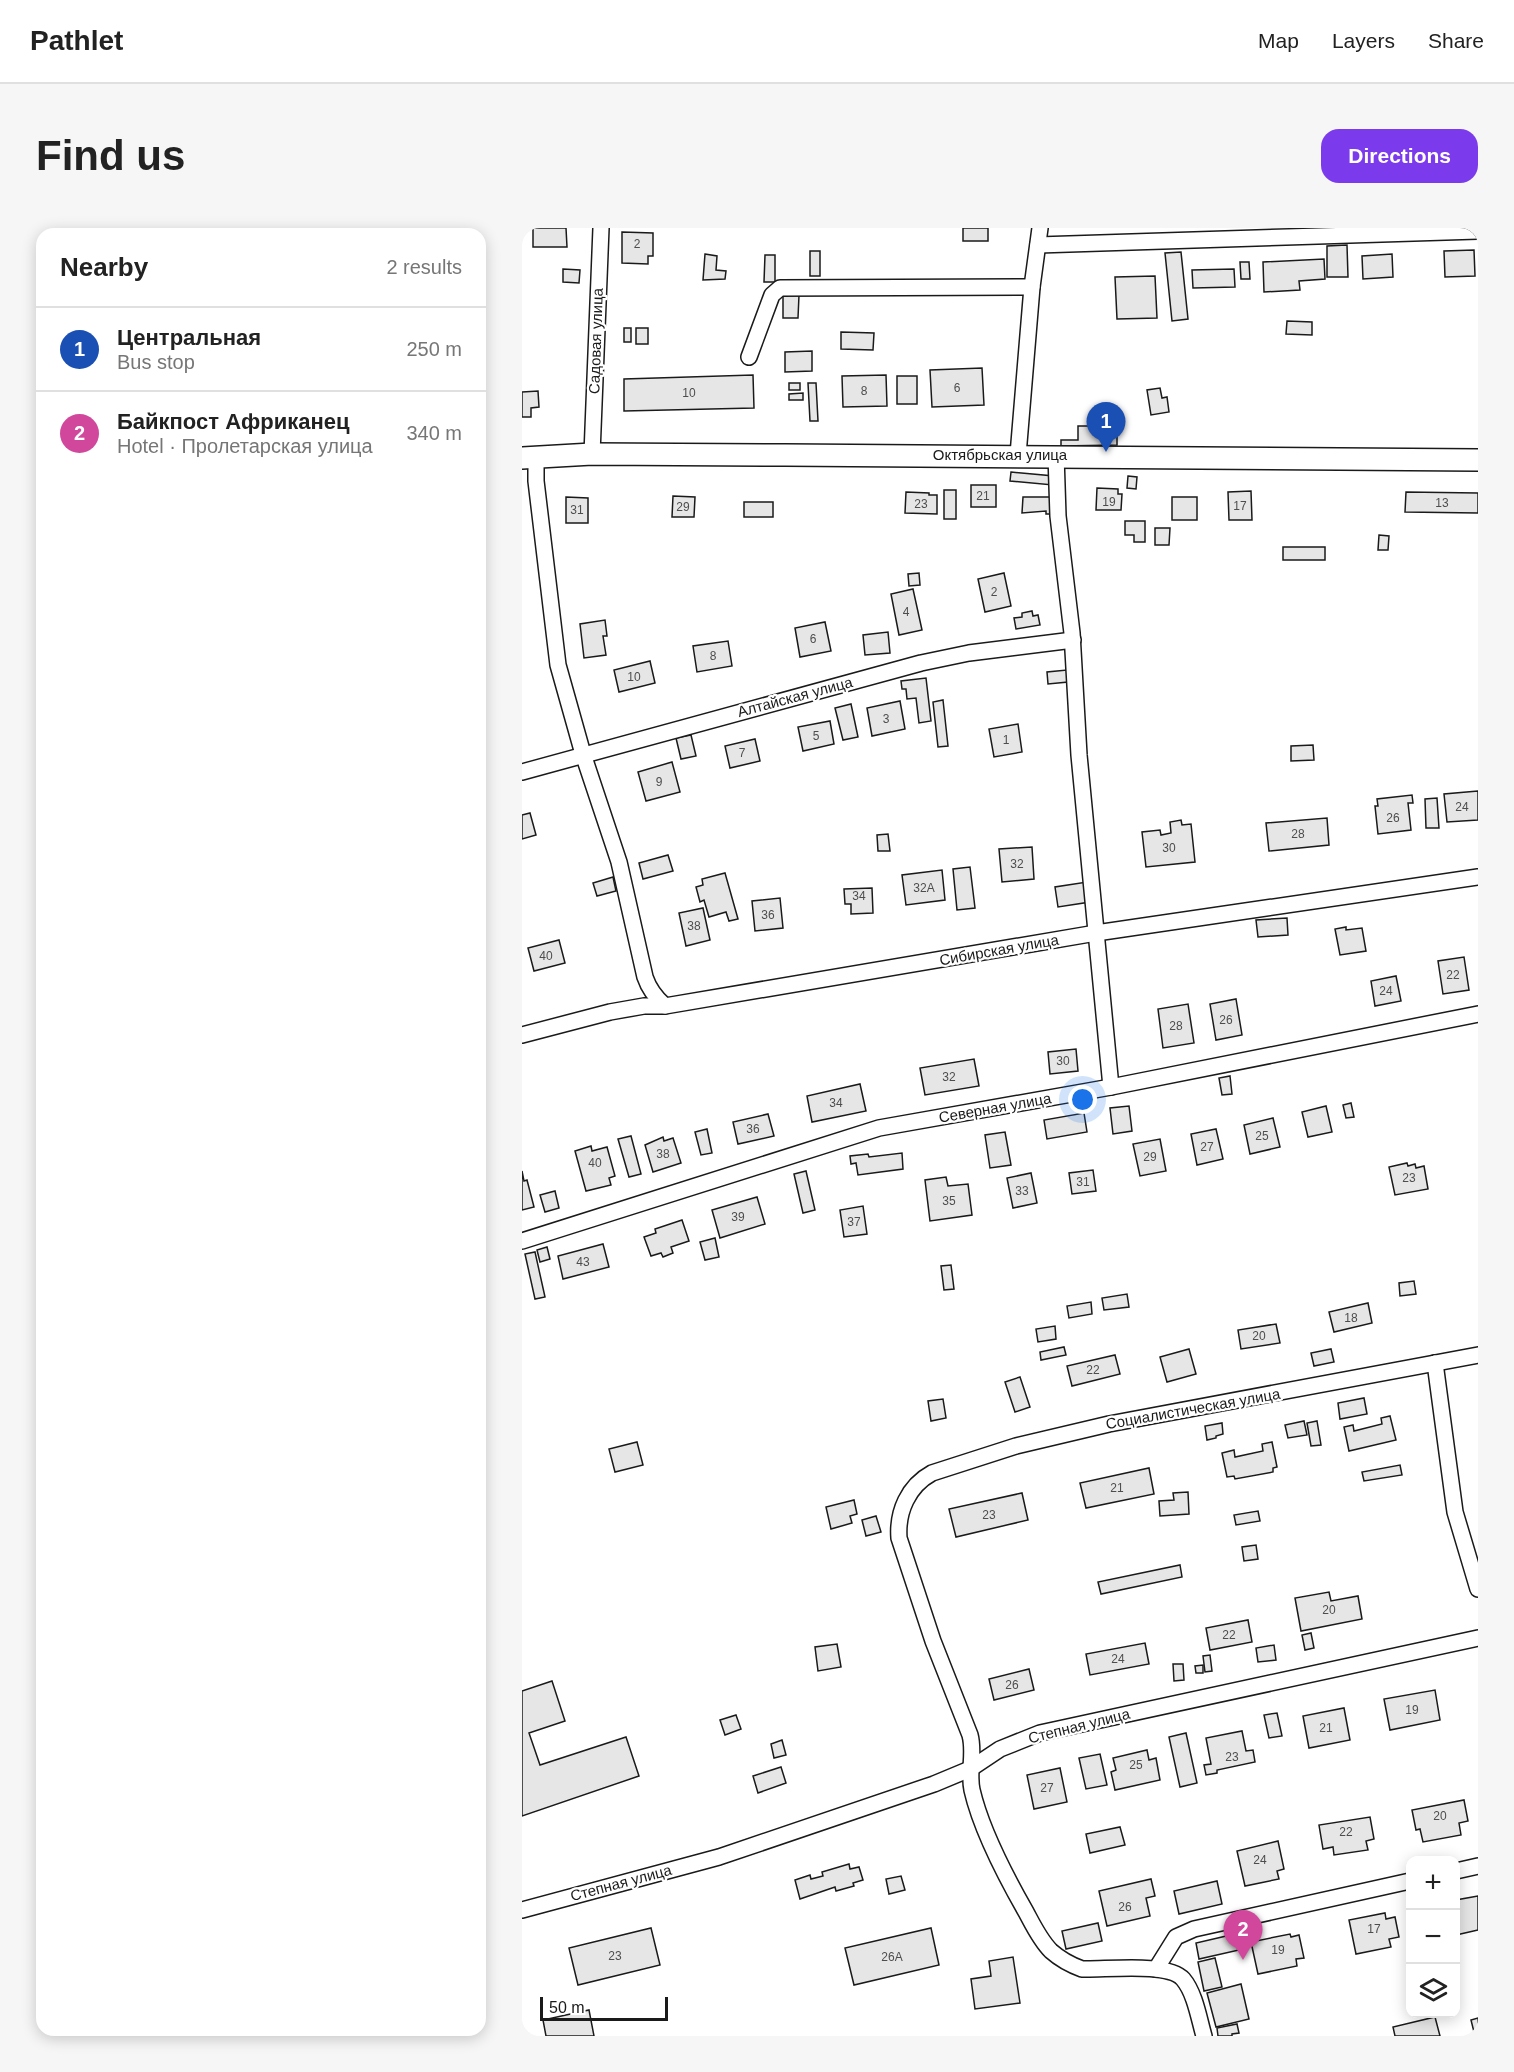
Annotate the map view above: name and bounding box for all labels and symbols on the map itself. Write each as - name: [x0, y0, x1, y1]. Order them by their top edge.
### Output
- house number: 2: [634, 237, 641, 251]
- street label: Садовая улица: [585, 287, 606, 394]
- house number: 6: [954, 381, 961, 395]
- house number: 8: [861, 384, 868, 398]
- house number: 10: [682, 386, 696, 400]
- pin: 1: [1086, 402, 1126, 452]
- street label: Октябрьская улица: [933, 446, 1068, 463]
- house number: 21: [976, 489, 990, 503]
- house number: 19: [1102, 495, 1116, 509]
- house number: 13: [1435, 496, 1449, 510]
- house number: 23: [914, 497, 928, 511]
- house number: 17: [1233, 499, 1247, 513]
- house number: 29: [676, 500, 690, 514]
- house number: 31: [570, 503, 584, 517]
- house number: 2: [991, 585, 998, 599]
- house number: 4: [903, 605, 910, 619]
- house number: 6: [810, 632, 817, 646]
- house number: 8: [710, 649, 717, 663]
- house number: 10: [627, 670, 641, 684]
- street label: Алтайская улица: [735, 673, 855, 720]
- house number: 3: [883, 712, 890, 726]
- house number: 5: [813, 729, 820, 743]
- house number: 1: [1003, 733, 1010, 747]
- house number: 7: [739, 746, 746, 760]
- house number: 9: [656, 775, 663, 789]
- house number: 24: [1455, 800, 1469, 814]
- house number: 26: [1386, 811, 1400, 825]
- house number: 28: [1291, 827, 1305, 841]
- house number: 30: [1162, 841, 1176, 855]
- house number: 32: [1010, 857, 1024, 871]
- house number: 32А: [913, 881, 935, 895]
- house number: 34: [852, 889, 866, 903]
- house number: 36: [761, 908, 775, 922]
- house number: 38: [687, 919, 701, 933]
- street label: Сибирская улица: [938, 931, 1061, 968]
- house number: 40: [539, 949, 553, 963]
- house number: 22: [1446, 968, 1460, 982]
- house number: 24: [1379, 984, 1393, 998]
- house number: 26: [1219, 1013, 1233, 1027]
- house number: 28: [1169, 1019, 1183, 1033]
- house number: 30: [1056, 1054, 1070, 1068]
- house number: 32: [942, 1070, 956, 1084]
- your location: [1068, 1085, 1097, 1114]
- street label: Северная улица: [937, 1089, 1053, 1126]
- house number: 34: [829, 1096, 843, 1110]
- house number: 36: [746, 1122, 760, 1136]
- house number: 25: [1255, 1129, 1269, 1143]
- house number: 27: [1200, 1140, 1214, 1154]
- house number: 38: [656, 1147, 670, 1161]
- house number: 29: [1143, 1150, 1157, 1164]
- house number: 40: [588, 1156, 602, 1170]
- house number: 23: [1402, 1171, 1416, 1185]
- house number: 31: [1076, 1175, 1090, 1189]
- house number: 33: [1015, 1184, 1029, 1198]
- house number: 35: [942, 1194, 956, 1208]
- house number: 39: [731, 1210, 745, 1224]
- house number: 37: [847, 1215, 861, 1229]
- house number: 43: [576, 1255, 590, 1269]
- house number: 18: [1344, 1311, 1358, 1325]
- house number: 20: [1252, 1329, 1266, 1343]
- house number: 22: [1086, 1363, 1100, 1377]
- street label: Социалистическая улица: [1104, 1385, 1282, 1432]
- house number: 21: [1110, 1481, 1124, 1495]
- house number: 23: [982, 1508, 996, 1522]
- house number: 20: [1322, 1603, 1336, 1617]
- house number: 22: [1222, 1628, 1236, 1642]
- house number: 24: [1111, 1652, 1125, 1666]
- house number: 26: [1005, 1678, 1019, 1692]
- house number: 19: [1405, 1703, 1419, 1717]
- street label: Степная улица: [1026, 1705, 1132, 1746]
- house number: 21: [1319, 1721, 1333, 1735]
- house number: 23: [1225, 1750, 1239, 1764]
- house number: 25: [1129, 1758, 1143, 1772]
- house number: 27: [1040, 1781, 1054, 1795]
- house number: 20: [1433, 1809, 1447, 1823]
- house number: 22: [1339, 1825, 1353, 1839]
- house number: 24: [1253, 1853, 1267, 1867]
- street label: Степная улица: [568, 1861, 674, 1904]
- house number: 26: [1118, 1900, 1132, 1914]
- pin: 2: [1224, 1910, 1262, 1960]
- house number: 17: [1367, 1922, 1381, 1936]
- house number: 19: [1271, 1943, 1285, 1957]
- house number: 23: [608, 1949, 622, 1963]
- house number: 26А: [881, 1950, 903, 1964]
- scale bar: [540, 1994, 668, 2022]

